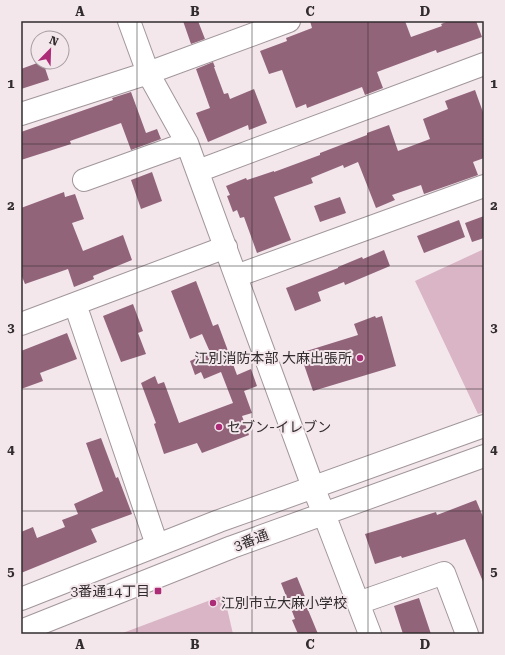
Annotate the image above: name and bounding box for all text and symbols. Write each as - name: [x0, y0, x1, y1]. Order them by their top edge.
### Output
- text: A: [75, 4, 85, 19]
- text: B: [190, 4, 200, 19]
- text: C: [305, 4, 315, 19]
- text: D: [420, 4, 430, 19]
- north arrow: [30, 30, 70, 70]
- text: N: [47, 34, 61, 49]
- text: 1: [7, 76, 15, 91]
- text: 1: [490, 76, 498, 91]
- text: 2: [7, 198, 15, 213]
- text: 2: [490, 198, 498, 213]
- text: 3: [7, 320, 15, 335]
- text: 3: [490, 320, 498, 335]
- place label: 江別消防本部 大麻出張所: [194, 350, 352, 366]
- marker: 江別消防本部 大麻出張所: [355, 353, 365, 363]
- place label: セブン-イレブン: [227, 419, 331, 435]
- marker: セブン-イレブン: [214, 422, 224, 432]
- text: 4: [7, 442, 15, 457]
- text: 4: [490, 442, 498, 457]
- street label: 3番通: [231, 526, 271, 554]
- text: 5: [7, 564, 15, 579]
- text: 5: [490, 564, 498, 579]
- place label: 3番通14丁目: [70, 583, 150, 599]
- marker: 3番通14丁目: [153, 586, 163, 596]
- place label: 江別市立大麻小学校: [221, 595, 347, 611]
- marker: 江別市立大麻小学校: [208, 598, 218, 608]
- text: A: [75, 637, 85, 652]
- text: B: [190, 637, 200, 652]
- text: C: [305, 637, 315, 652]
- text: D: [420, 637, 430, 652]

